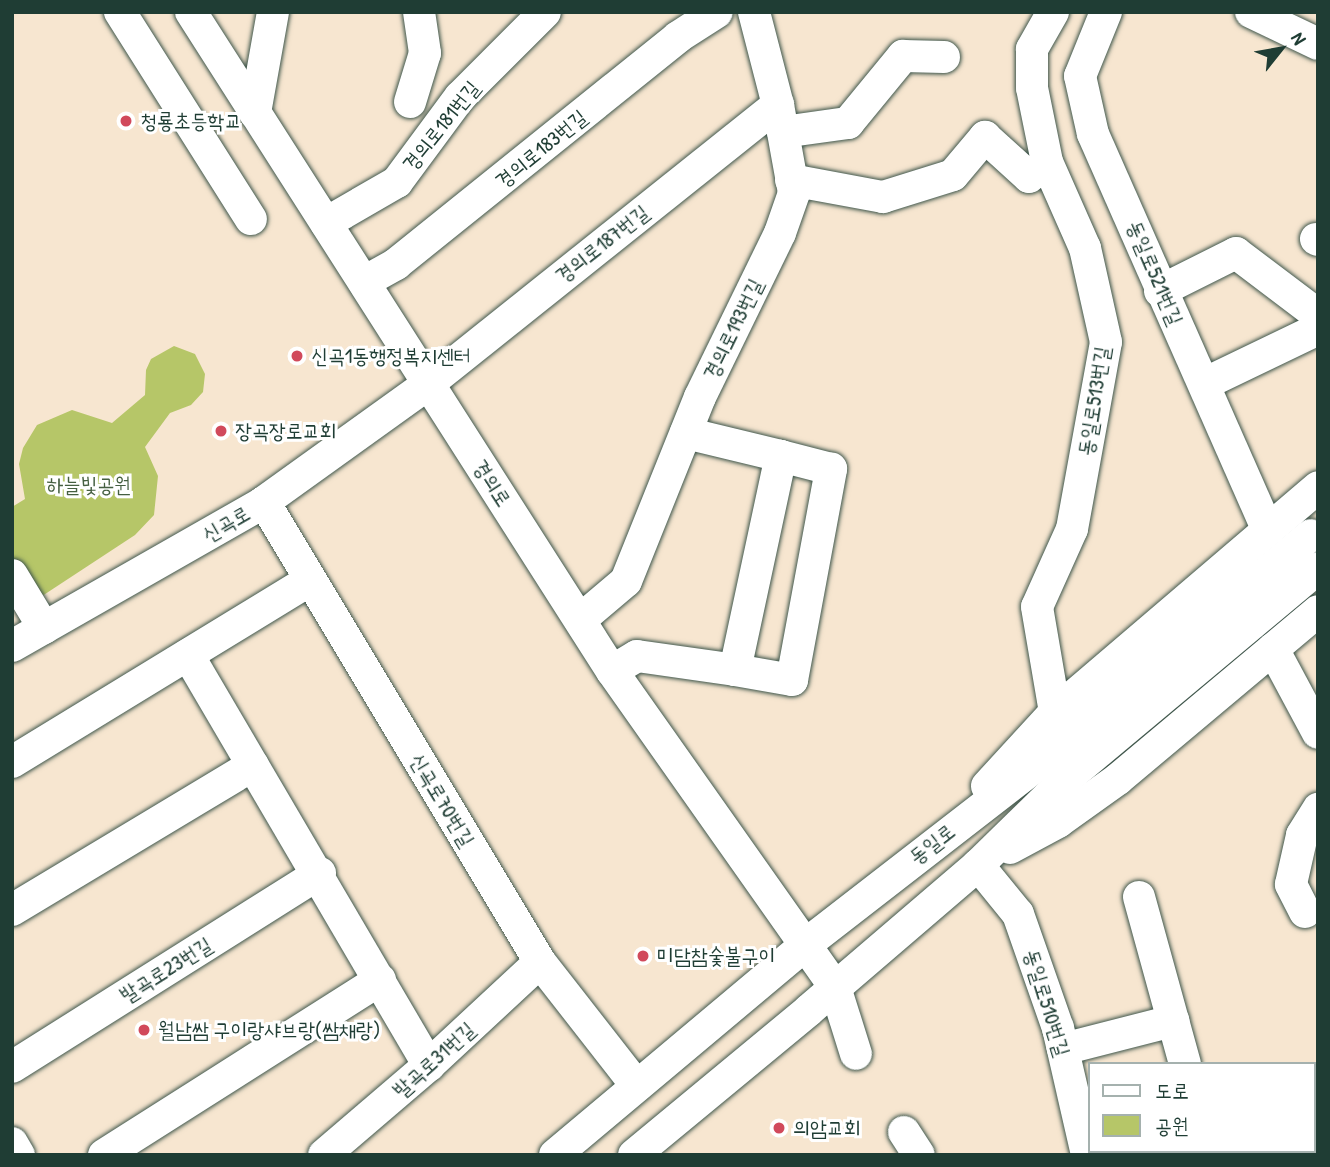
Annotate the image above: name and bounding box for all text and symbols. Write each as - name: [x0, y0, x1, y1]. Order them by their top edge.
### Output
- north arrow: [1246, 14, 1316, 84]
- text: N: [1285, 27, 1313, 49]
- street label: 경의로181번길: [397, 76, 485, 176]
- street label: 경의로183번길: [490, 104, 592, 194]
- place label: 청룡초등학교: [140, 108, 241, 134]
- marker: 청룡초등학교: [118, 113, 134, 129]
- street label: 경의로187번길: [550, 200, 654, 288]
- street label: 동일로521번길: [1122, 217, 1188, 329]
- street label: 경의로193번길: [698, 274, 768, 384]
- place label: 신곡1동행정복지센터: [311, 343, 471, 369]
- street label: 동일로513번길: [1073, 345, 1115, 457]
- marker: 신곡1동행정복지센터: [289, 348, 305, 364]
- place label: 장곡장로교회: [235, 418, 336, 444]
- marker: 장곡장로교회: [213, 423, 229, 439]
- street label: 경의로: [468, 455, 516, 511]
- park label: 하늘빛공원: [47, 472, 131, 498]
- street label: 신곡로: [198, 500, 254, 548]
- street label: 신곡로70번길: [404, 749, 480, 851]
- street label: 동일로: [904, 818, 960, 870]
- street label: 발곡로23번길: [115, 932, 217, 1008]
- place label: 미담참숯불구이: [657, 943, 775, 969]
- street label: 동일로510번길: [1019, 947, 1075, 1059]
- marker: 미담참숯불구이: [635, 948, 651, 964]
- place label: 월남쌈 구이랑샤브랑(쌈채랑): [158, 1017, 380, 1043]
- street label: 발곡로31번길: [388, 1017, 480, 1103]
- marker: 월남쌈 구이랑샤브랑(쌈채랑): [136, 1022, 152, 1038]
- legend: [1088, 1062, 1316, 1153]
- text: 도로: [1155, 1076, 1189, 1105]
- text: 공원: [1155, 1111, 1189, 1140]
- place label: 의암교회: [793, 1115, 861, 1141]
- marker: 의암교회: [771, 1120, 787, 1136]

